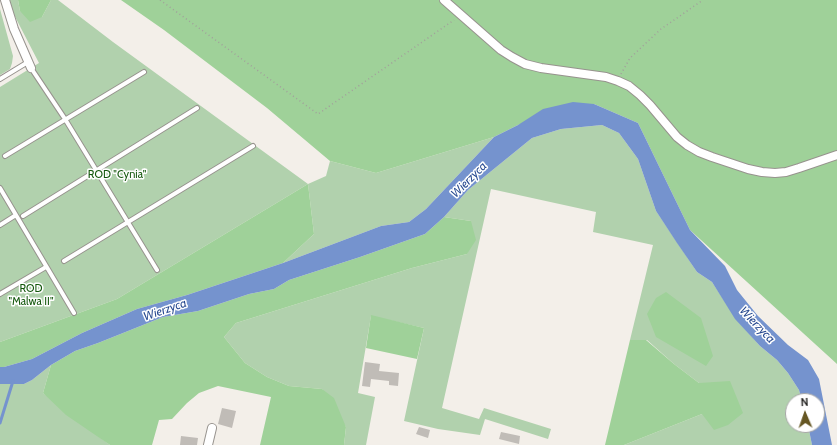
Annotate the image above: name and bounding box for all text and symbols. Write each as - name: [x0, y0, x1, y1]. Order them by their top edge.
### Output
- water label: Wierzyca: [448, 159, 490, 201]
- park label: ROD "Cynia": [88, 168, 146, 182]
- park label: ROD "Malwa II": [9, 282, 53, 308]
- water label: Wierzyca: [141, 296, 189, 324]
- water label: Wierzyca: [736, 304, 778, 346]
- north arrow: [785, 393, 825, 433]
- text: N: [800, 395, 809, 409]

